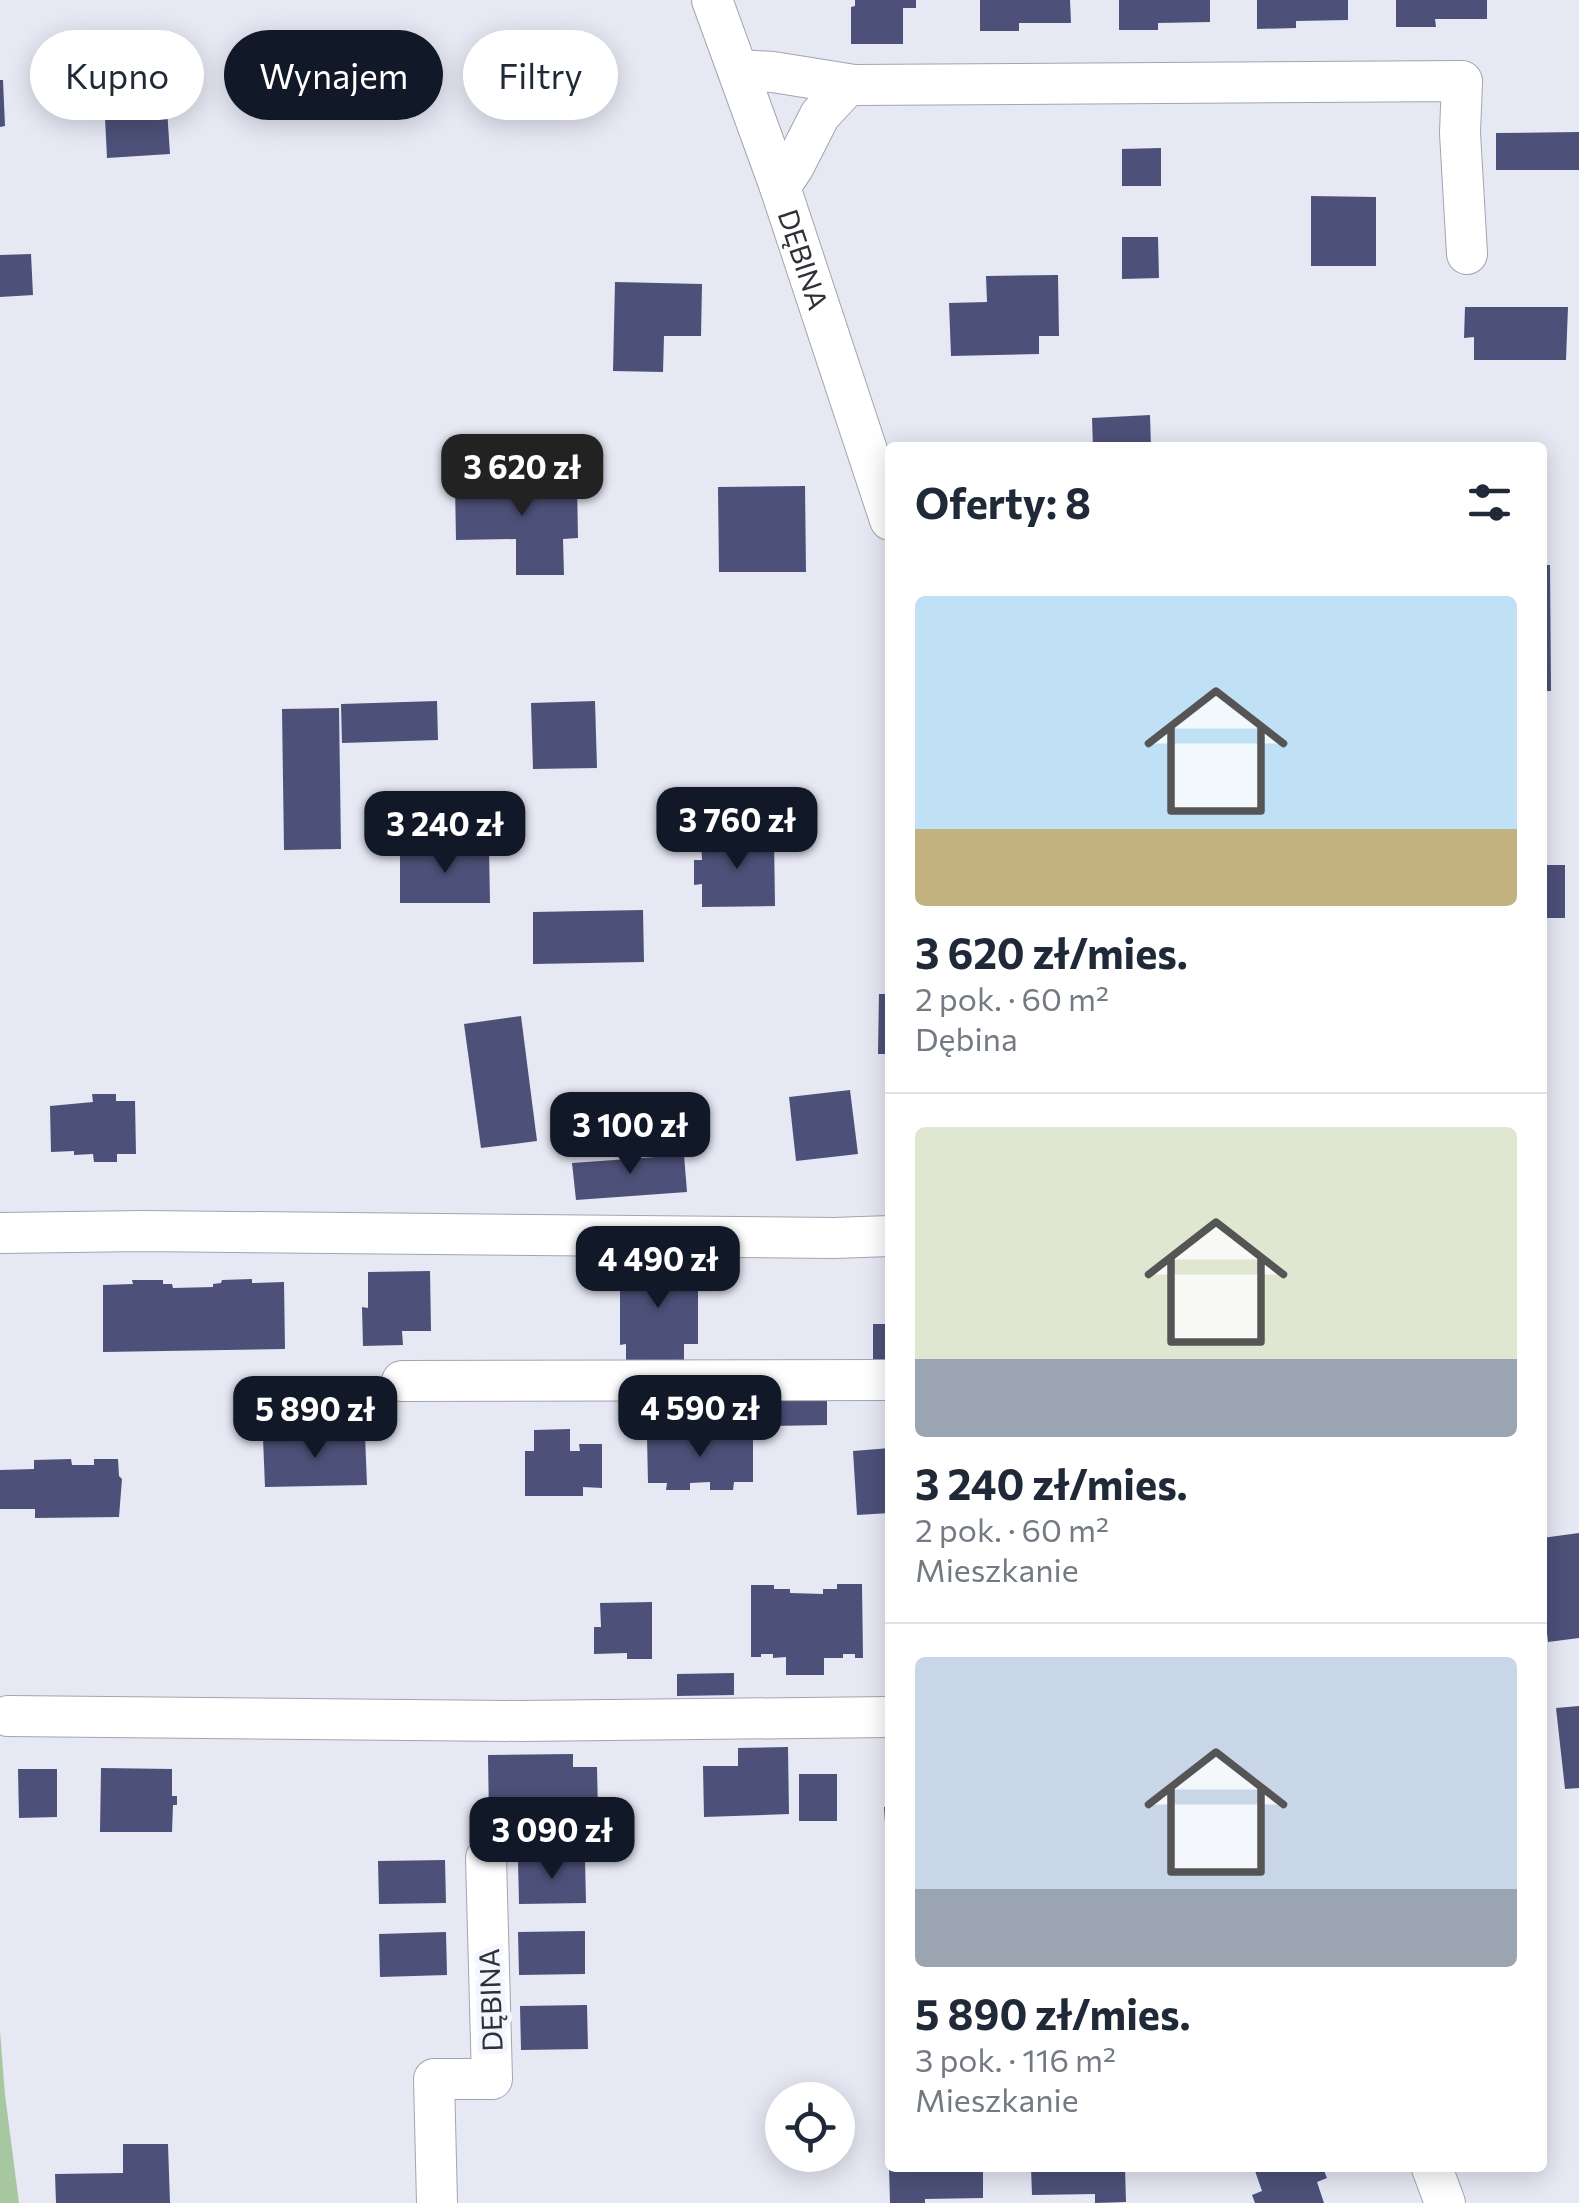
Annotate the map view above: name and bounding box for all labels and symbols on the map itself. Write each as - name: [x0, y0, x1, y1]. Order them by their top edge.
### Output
- street label: DĘBINA: [771, 205, 836, 314]
- pin: 3 620 zł: [419, 434, 625, 519]
- pin: 3 760 zł: [634, 787, 840, 872]
- pin: 3 240 zł: [342, 791, 548, 876]
- pin: 3 100 zł: [527, 1092, 733, 1177]
- pin: 4 490 zł: [555, 1226, 761, 1311]
- pin: 4 590 zł: [597, 1375, 803, 1460]
- pin: 5 890 zł: [212, 1376, 418, 1461]
- pin: 3 090 zł: [449, 1797, 655, 1882]
- street label: DĘBINA: [471, 1948, 509, 2052]

